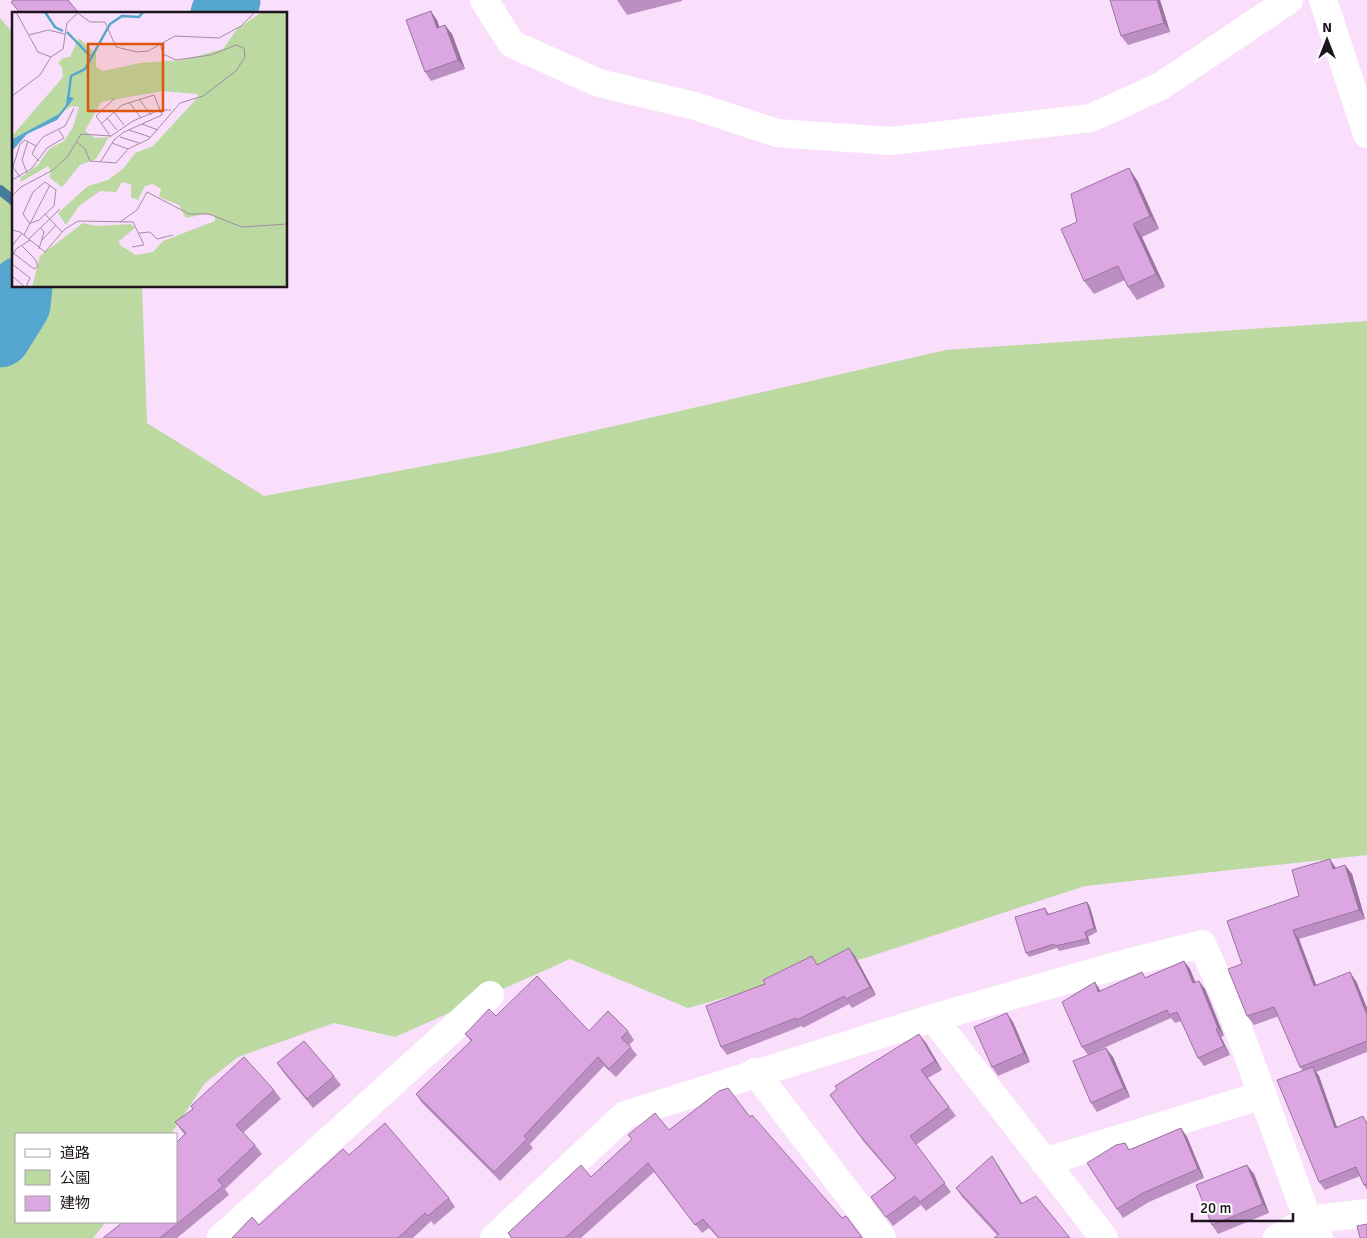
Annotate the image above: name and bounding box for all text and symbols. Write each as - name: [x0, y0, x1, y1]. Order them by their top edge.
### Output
- inset map: [12, 12, 288, 288]
- north arrow: [1302, 15, 1352, 65]
- text: N: [1322, 19, 1332, 36]
- legend: [15, 1133, 178, 1223]
- text: 道路: [60, 1144, 90, 1162]
- text: 公園: [60, 1169, 90, 1187]
- scale bar: [1192, 1190, 1293, 1222]
- text: 建物: [60, 1194, 90, 1212]
- text: 20 m: [1200, 1199, 1231, 1217]

